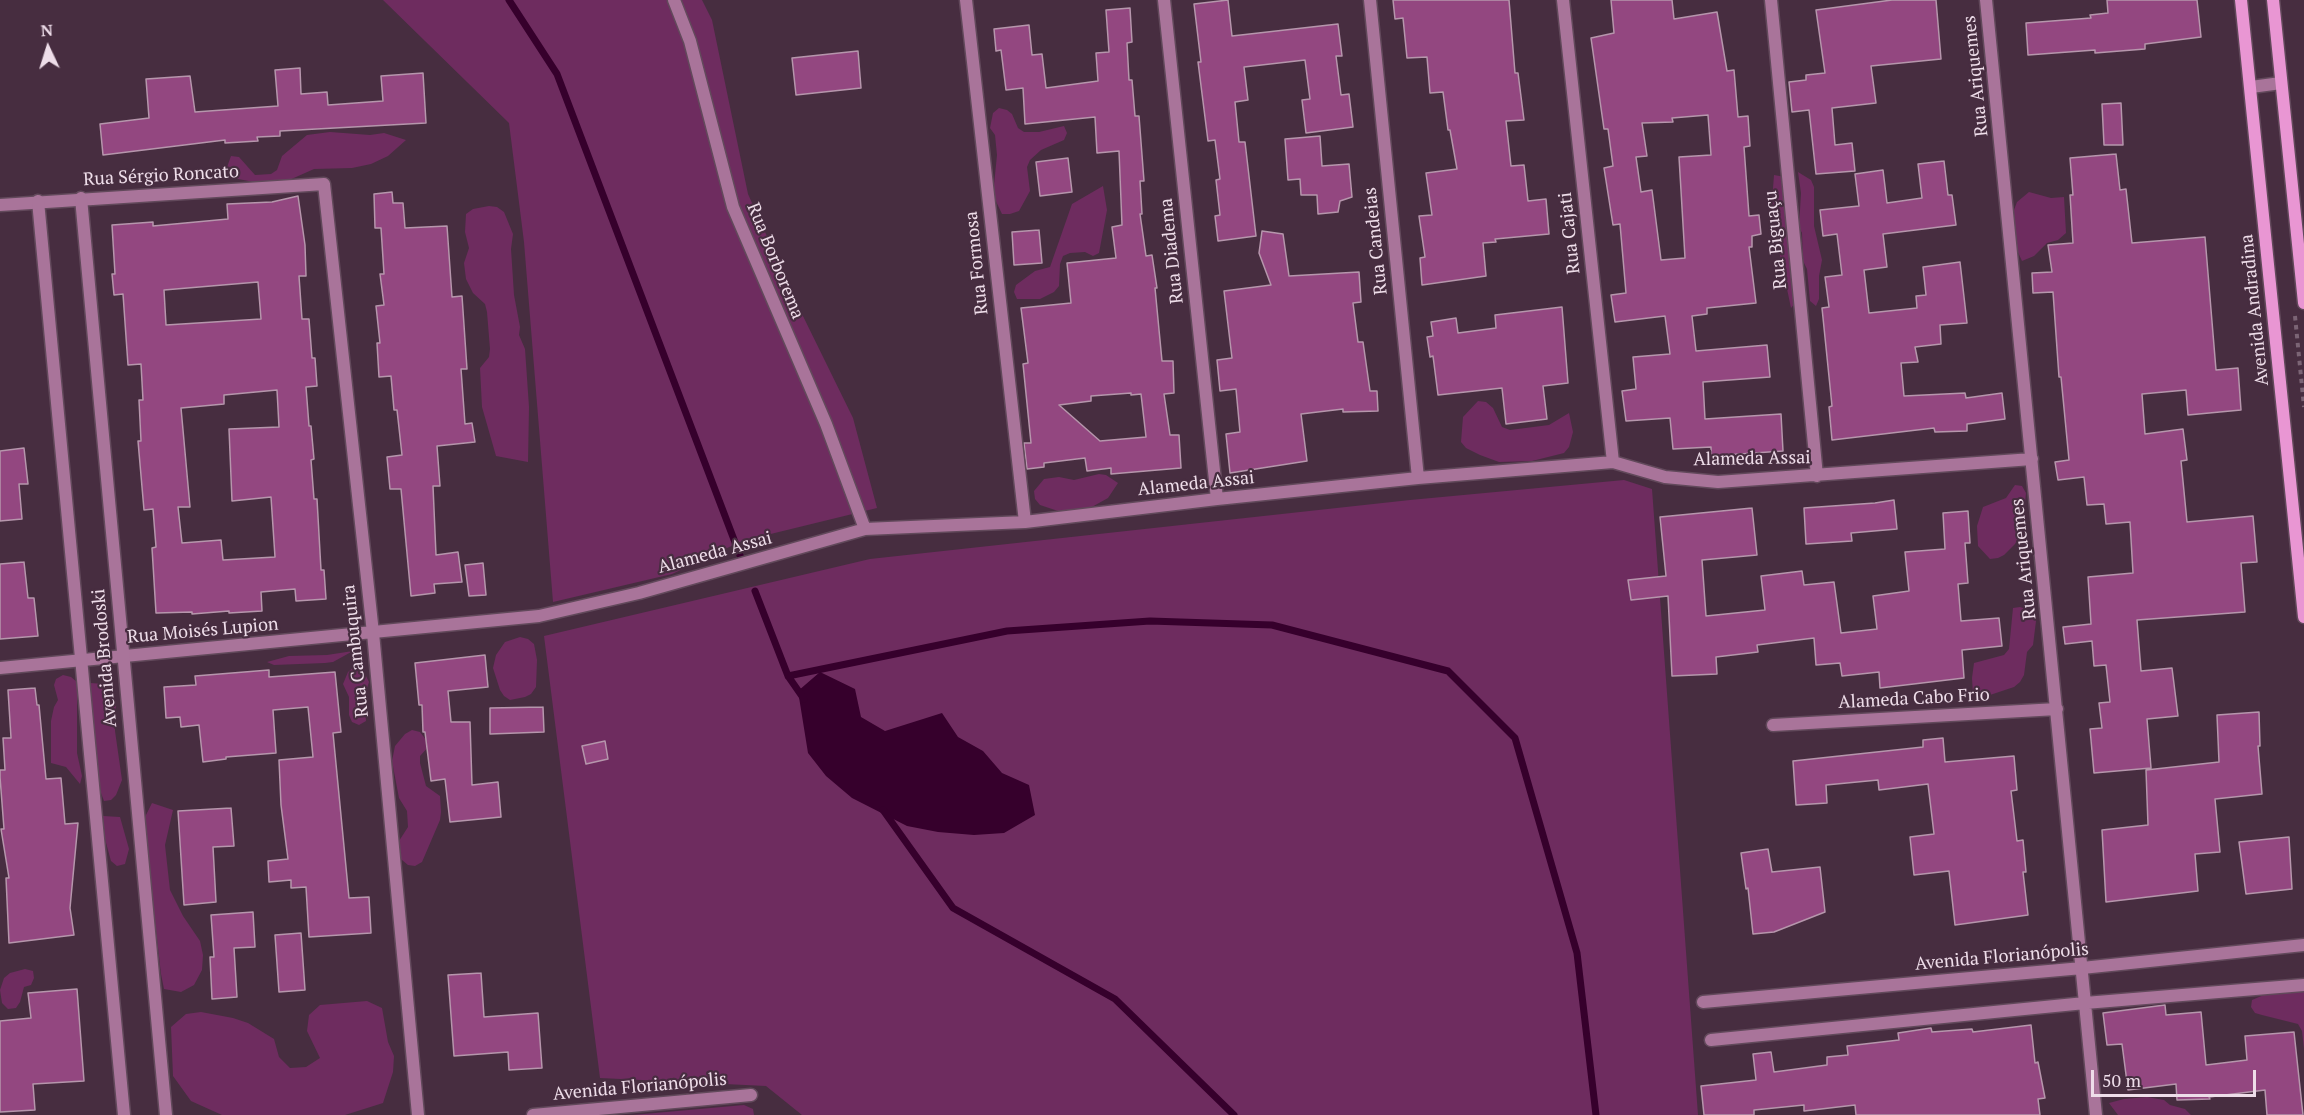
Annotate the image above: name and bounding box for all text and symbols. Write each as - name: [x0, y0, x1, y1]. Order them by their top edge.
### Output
- street label: Rua Ariquemes: [1959, 14, 1993, 138]
- north arrow: [18, 18, 78, 78]
- text: N: [40, 19, 54, 41]
- street label: Rua Sérgio Roncato: [83, 161, 239, 191]
- street label: Rua Candeias: [1360, 186, 1392, 296]
- street label: Rua Biguaçu: [1760, 189, 1792, 291]
- street label: Rua Cajati: [1555, 191, 1585, 275]
- street label: Rua Diadema: [1156, 197, 1188, 305]
- street label: Rua Borborema: [742, 200, 808, 322]
- street label: Rua Formosa: [961, 210, 993, 316]
- street label: Avenida Andradina: [2236, 233, 2274, 387]
- street label: Alameda Assai: [1693, 447, 1811, 471]
- street label: Alameda Assai: [1137, 467, 1255, 501]
- street label: Rua Ariquemes: [2007, 497, 2041, 621]
- street label: Alameda Assai: [656, 527, 774, 579]
- street label: Rua Cambuquira: [338, 584, 374, 718]
- street label: Avenida Brodoski: [88, 588, 122, 728]
- street label: Rua Moisés Lupion: [126, 614, 280, 648]
- street label: Alameda Cabo Frio: [1838, 684, 1990, 714]
- street label: Avenida Florianópolis: [1914, 939, 2090, 975]
- scale bar: [2094, 1058, 2259, 1096]
- text: 50 m: [2102, 1068, 2141, 1092]
- street label: Avenida Florianópolis: [552, 1069, 728, 1105]

